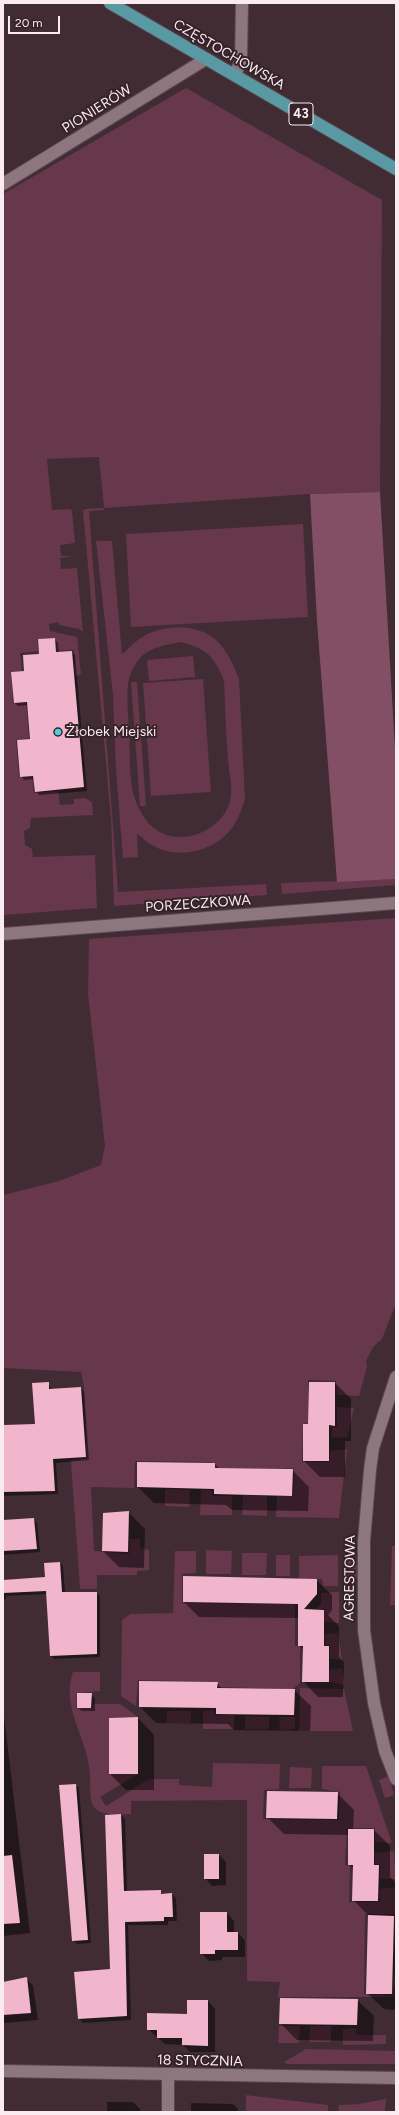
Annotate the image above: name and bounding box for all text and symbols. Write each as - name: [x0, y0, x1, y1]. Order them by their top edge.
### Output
- scale bar: [10, 8, 62, 34]
- text: 20 m: [15, 16, 43, 30]
- street label: CZĘSTOCHOWSKA: [170, 16, 288, 94]
- street label: PIONIERÓW: [59, 81, 135, 137]
- road number: 43: [289, 103, 313, 125]
- place label: Żłobek Miejski: [66, 724, 156, 740]
- marker: Żłobek Miejski: [53, 727, 63, 737]
- street label: PORZECZKOWA: [145, 892, 251, 916]
- street label: AGRESTOWA: [341, 1535, 359, 1621]
- street label: 18 STYCZNIA: [157, 2052, 243, 2070]

